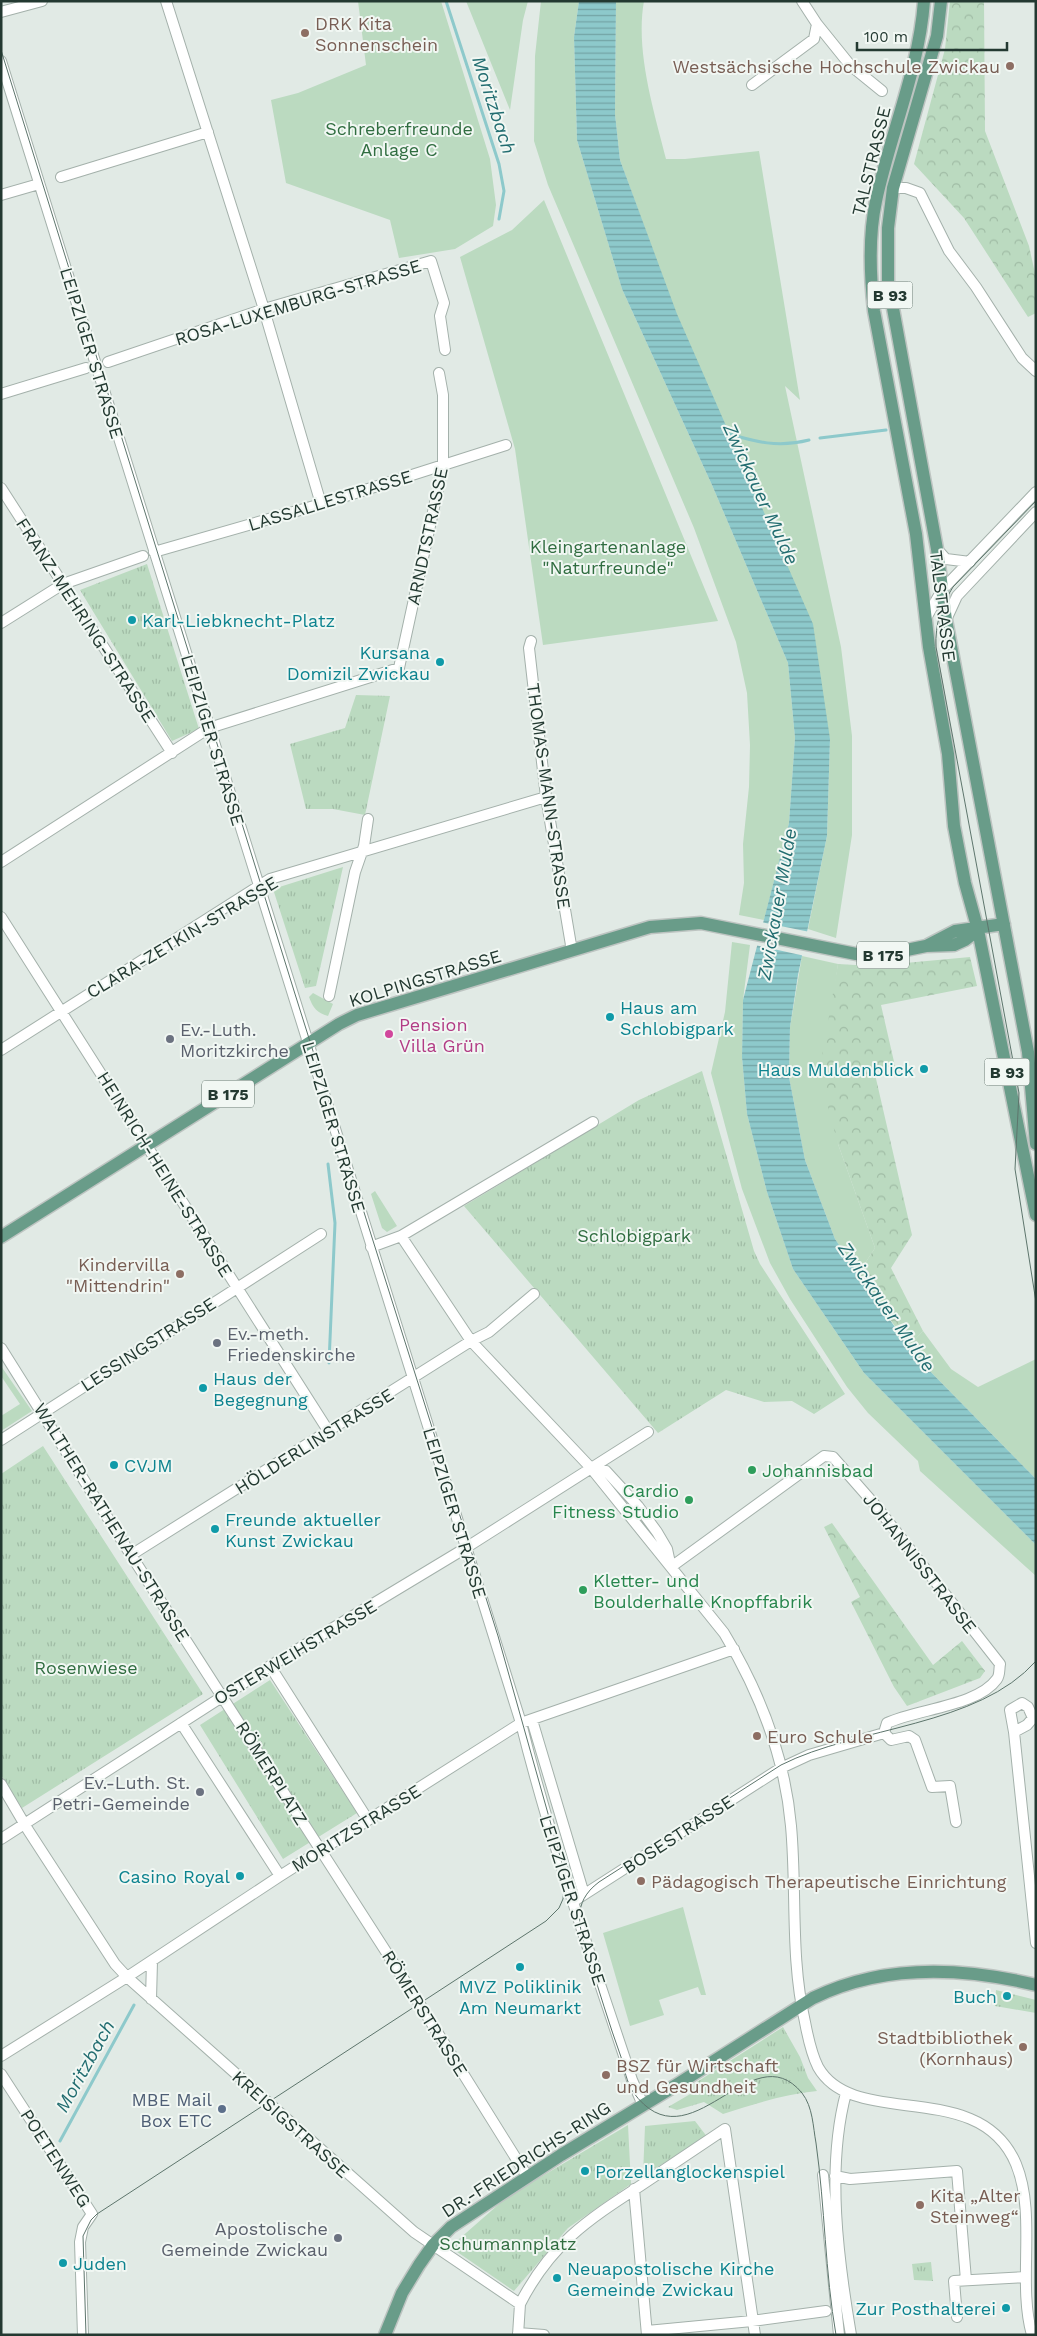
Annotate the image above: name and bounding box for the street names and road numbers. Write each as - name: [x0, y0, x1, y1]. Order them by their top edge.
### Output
- street label: TALSTRASSE: [847, 104, 895, 218]
- street label: ROSA-LUXEMBURG-STRASSE: [172, 254, 424, 350]
- street label: LEIPZIGER STRASSE: [56, 265, 128, 441]
- road number: B 93: [868, 282, 912, 308]
- street label: LASSALLESTRASSE: [245, 465, 415, 535]
- street label: ARNDTSTRASSE: [402, 465, 452, 607]
- street label: FRANZ-MEHRING-STRASSE: [12, 514, 160, 726]
- street label: TALSTRASSE: [926, 549, 960, 663]
- street label: LEIPZIGER STRASSE: [177, 652, 249, 828]
- street label: THOMAS-MANN-STRASSE: [523, 682, 575, 910]
- street label: CLARA-ZETKIN-STRASSE: [82, 871, 282, 1003]
- road number: B 175: [857, 942, 909, 968]
- street label: KOLPINGSTRASSE: [346, 945, 504, 1011]
- street label: LEIPZIGER STRASSE: [298, 1039, 370, 1215]
- road number: B 93: [984, 1058, 1030, 1086]
- street label: HEINRICH-HEINE-STRASSE: [93, 1068, 237, 1280]
- road number: B 175: [202, 1080, 254, 1108]
- street label: LESSINGSTRASSE: [76, 1292, 220, 1396]
- street label: HÖLDERLINSTRASSE: [231, 1384, 397, 1498]
- street label: WALTHER-RATHENAU-STRASSE: [30, 1399, 194, 1645]
- street label: LEIPZIGER STRASSE: [419, 1425, 491, 1601]
- street label: JOHANNISSTRASSE: [859, 1489, 981, 1637]
- street label: OSTERWEIHSTRASSE: [210, 1595, 380, 1709]
- street label: RÖMERPLATZ: [232, 1717, 312, 1829]
- street label: MORITZSTRASSE: [287, 1780, 425, 1876]
- street label: BOSESTRASSE: [618, 1790, 738, 1878]
- street label: LEIPZIGER STRASSE: [536, 1812, 610, 1988]
- street label: RÖMERSTRASSE: [378, 1946, 472, 2080]
- street label: KREISIGSTRASSE: [228, 2066, 354, 2182]
- street label: DR.-FRIEDRICHS-RING: [438, 2097, 614, 2221]
- street label: POETENWEG: [16, 2105, 96, 2211]

